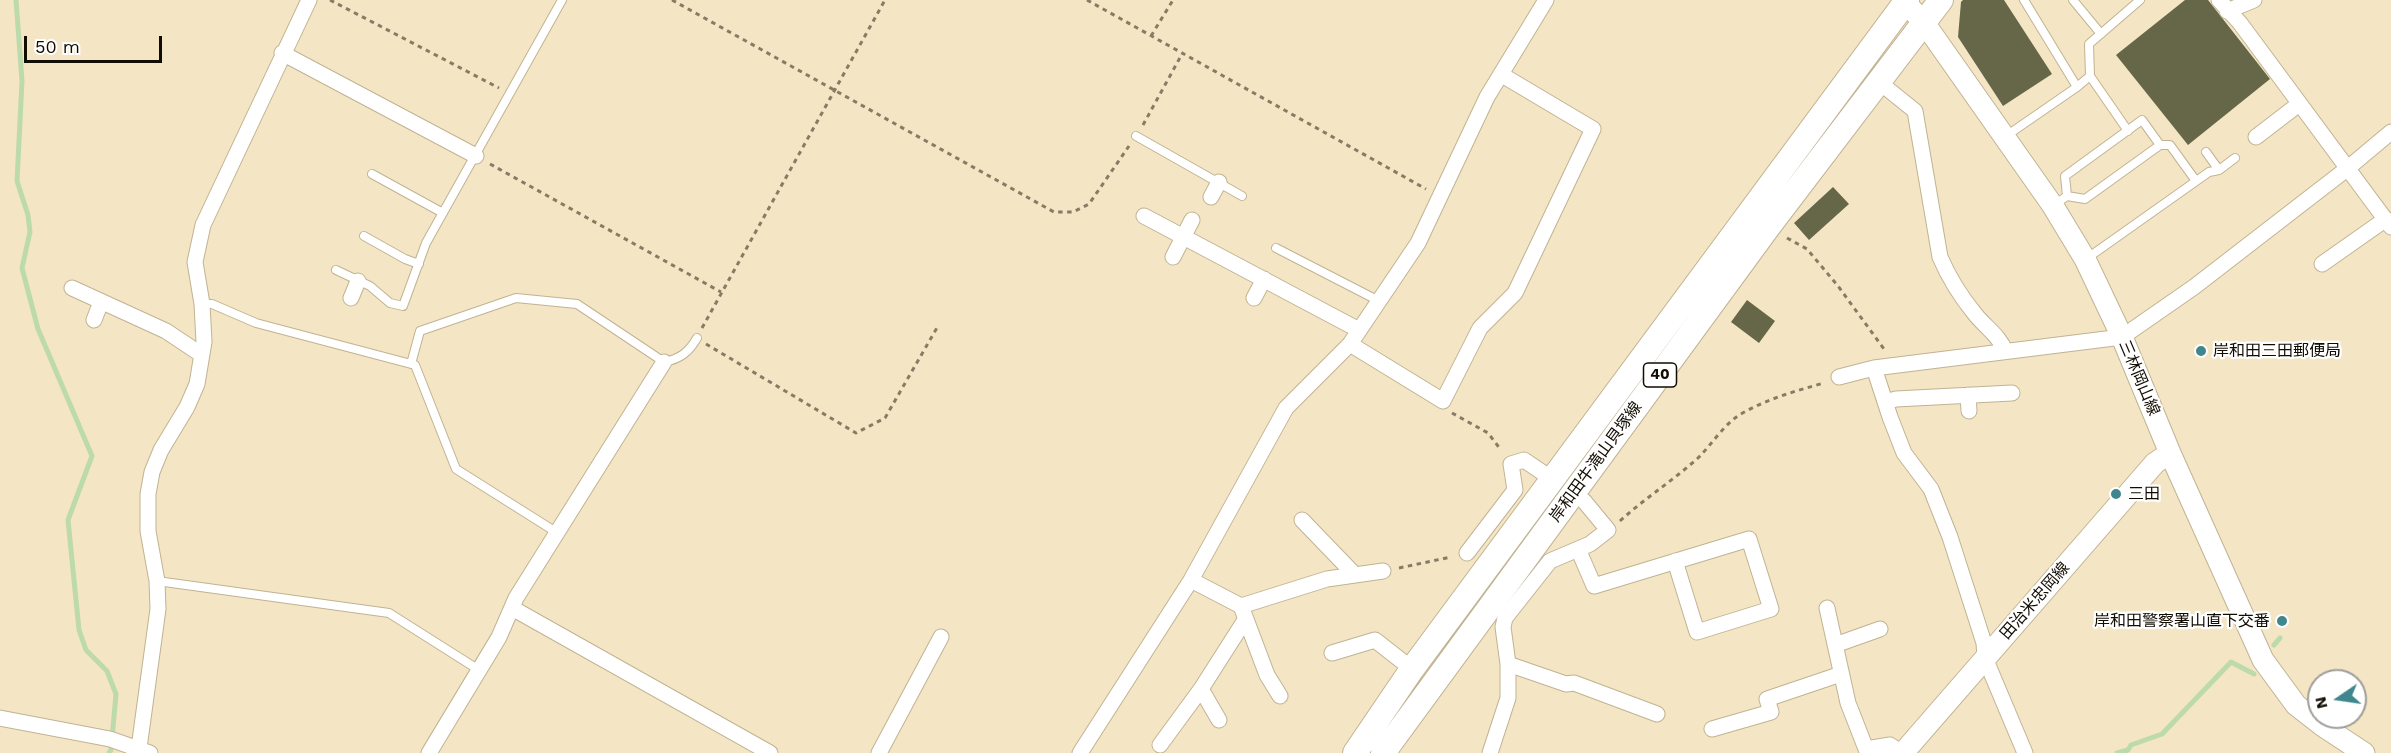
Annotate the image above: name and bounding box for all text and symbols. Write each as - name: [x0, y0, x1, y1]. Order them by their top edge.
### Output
- scale bar: [27, 24, 165, 62]
- text: 50 m: [35, 36, 80, 57]
- street label: 三林岡山線: [2115, 337, 2163, 419]
- place label: 岸和田三田郵便局: [2213, 341, 2341, 361]
- marker: 岸和田三田郵便局: [2194, 344, 2208, 358]
- road number: 40: [1644, 363, 1676, 387]
- street label: 岸和田牛滝山貝塚線: [1546, 398, 1646, 526]
- place label: 三田: [2128, 484, 2160, 504]
- marker: 三田: [2109, 487, 2123, 501]
- street label: 田治米忠岡線: [1996, 558, 2074, 644]
- place label: 岸和田警察署山直下交番: [2094, 611, 2270, 631]
- marker: 岸和田警察署山直下交番: [2275, 614, 2289, 628]
- north arrow: [2307, 669, 2367, 729]
- text: N: [2310, 695, 2332, 711]

